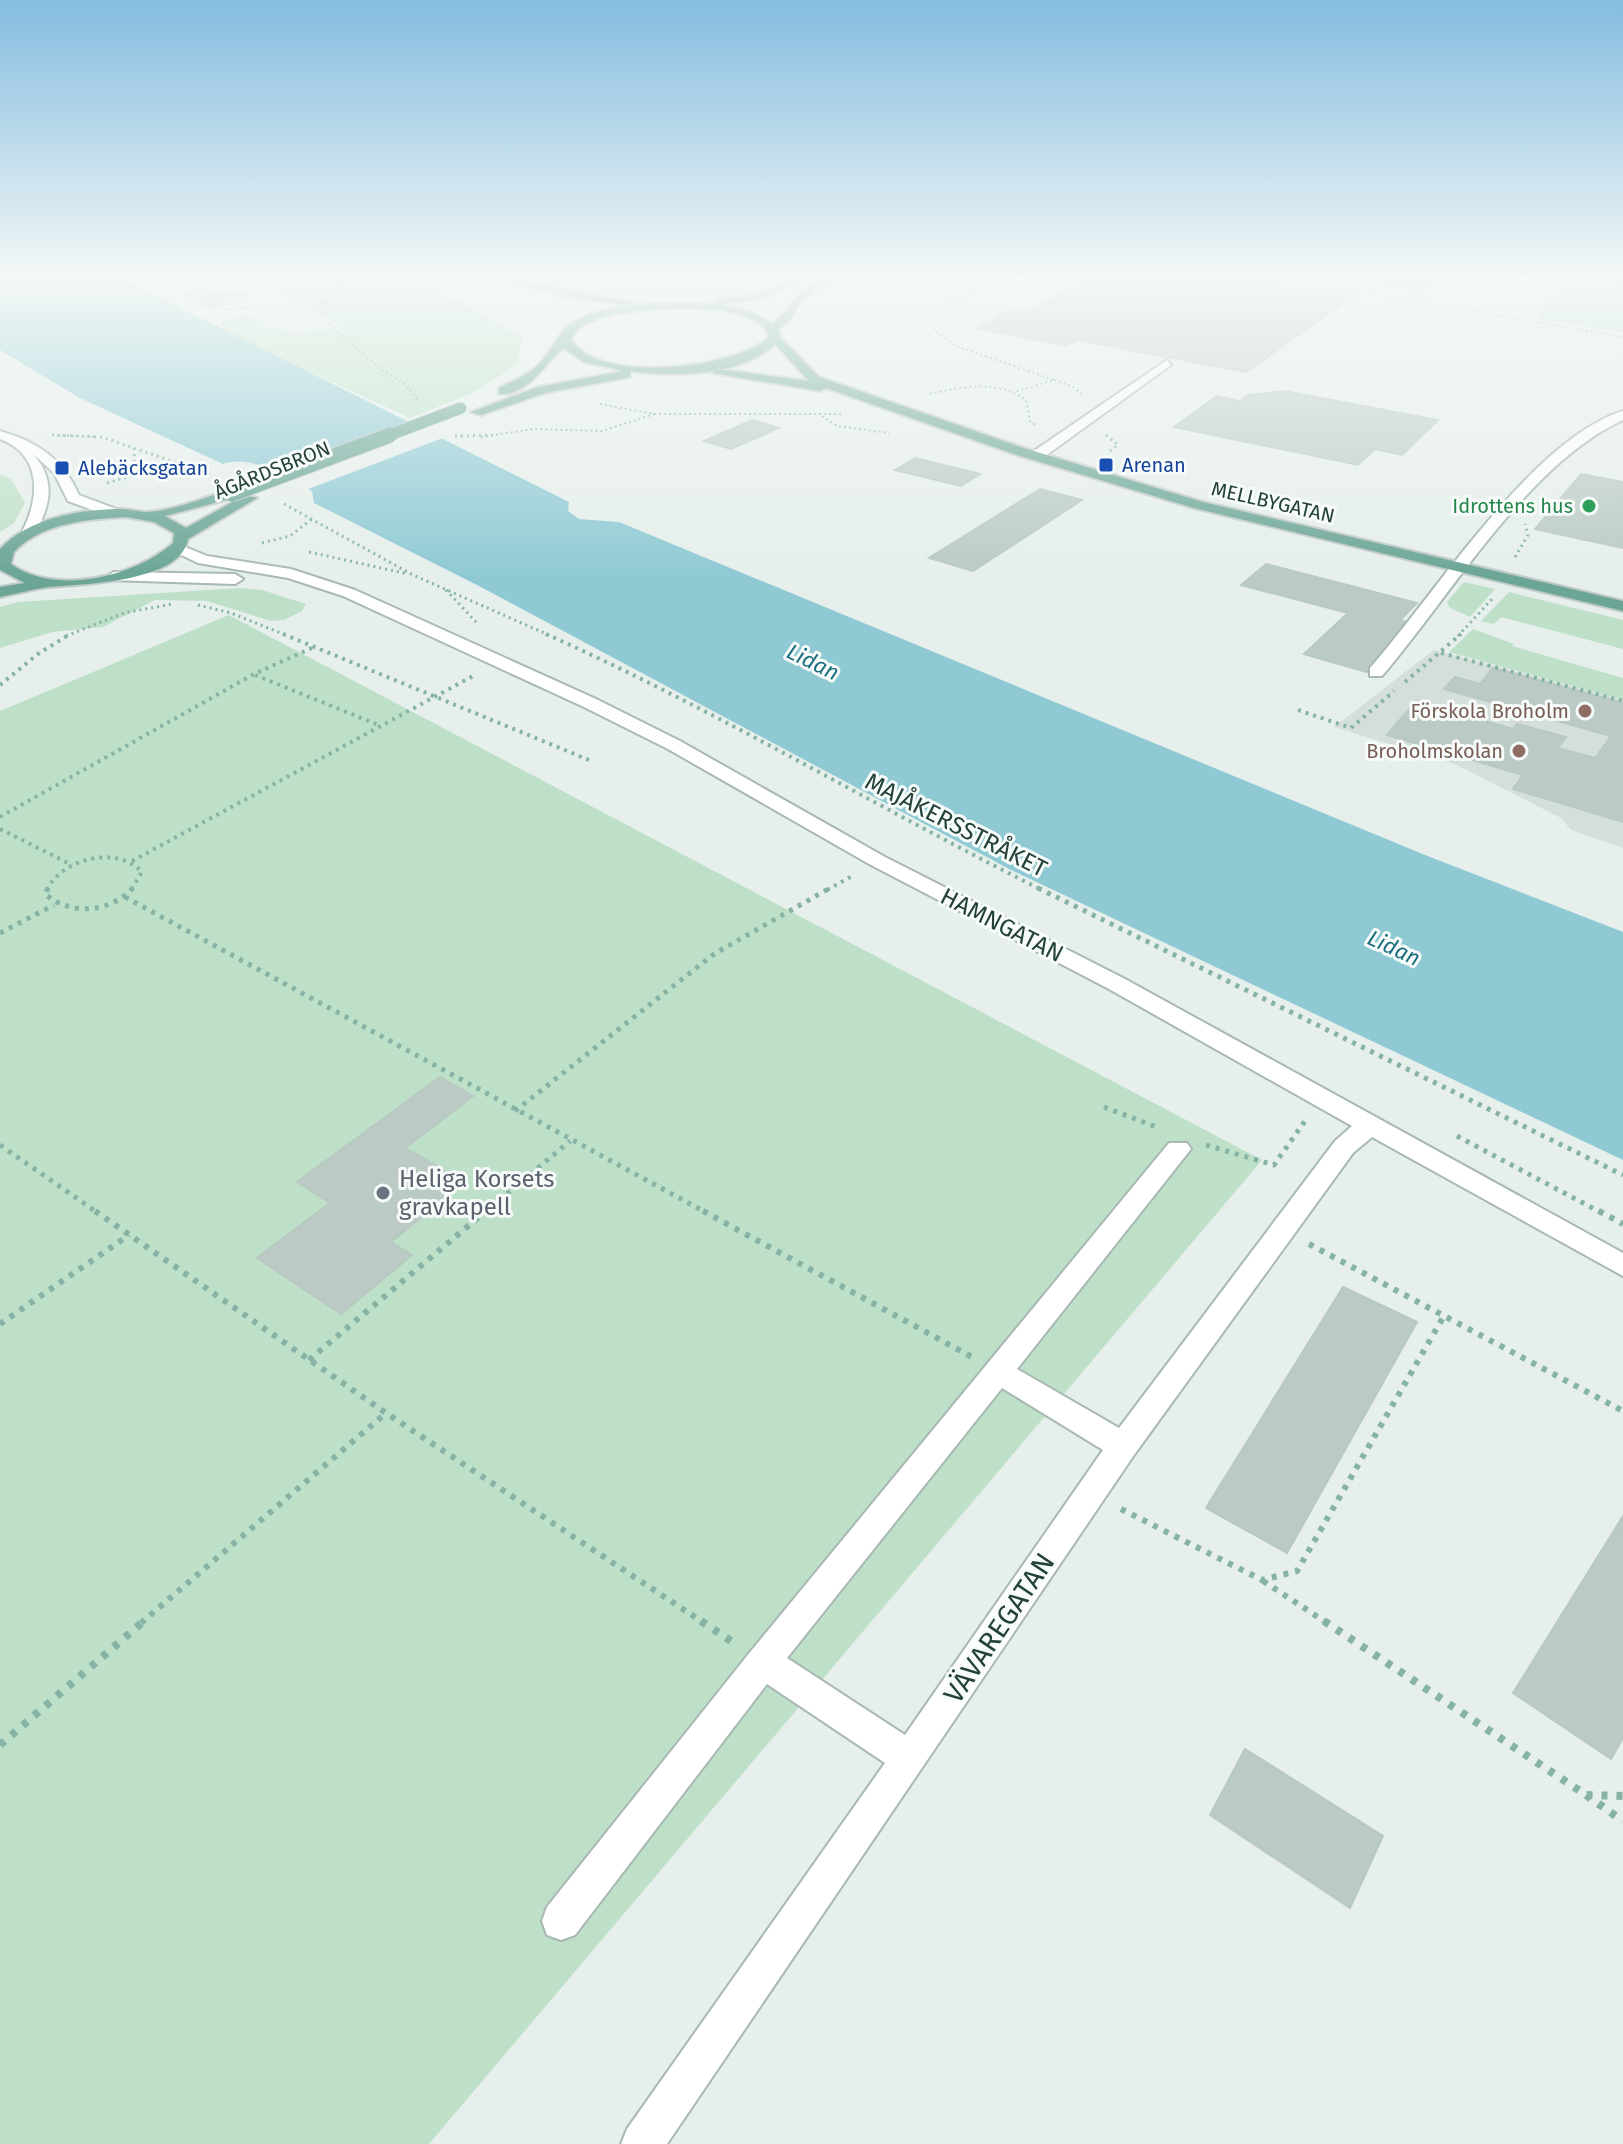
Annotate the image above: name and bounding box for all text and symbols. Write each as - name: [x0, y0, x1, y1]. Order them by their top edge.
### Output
- street label: ÅGÅRDSBRON: [210, 435, 333, 504]
- place label: Arenan: [1122, 453, 1186, 477]
- place label: Alebäcksgatan: [78, 456, 208, 480]
- marker: Arenan: [1097, 456, 1115, 474]
- marker: Alebäcksgatan: [53, 459, 71, 477]
- street label: MELLBYGATAN: [1209, 476, 1337, 528]
- place label: Idrottens hus: [1452, 494, 1573, 518]
- marker: Idrottens hus: [1580, 497, 1598, 515]
- water label: Lidan: [782, 638, 844, 686]
- place label: Förskola Broholm: [1410, 699, 1569, 723]
- marker: Förskola Broholm: [1576, 702, 1594, 720]
- place label: Broholmskolan: [1366, 739, 1503, 763]
- marker: Broholmskolan: [1510, 742, 1528, 760]
- street label: MAJÅKERSSTRÅKET: [860, 766, 1053, 883]
- street label: HAMNGATAN: [936, 882, 1068, 968]
- water label: Lidan: [1363, 924, 1425, 972]
- place label: Heliga Korsets gravkapell: [399, 1165, 555, 1221]
- marker: Heliga Korsets gravkapell: [374, 1184, 392, 1202]
- street label: VÄVAREGATAN: [937, 1547, 1061, 1709]

